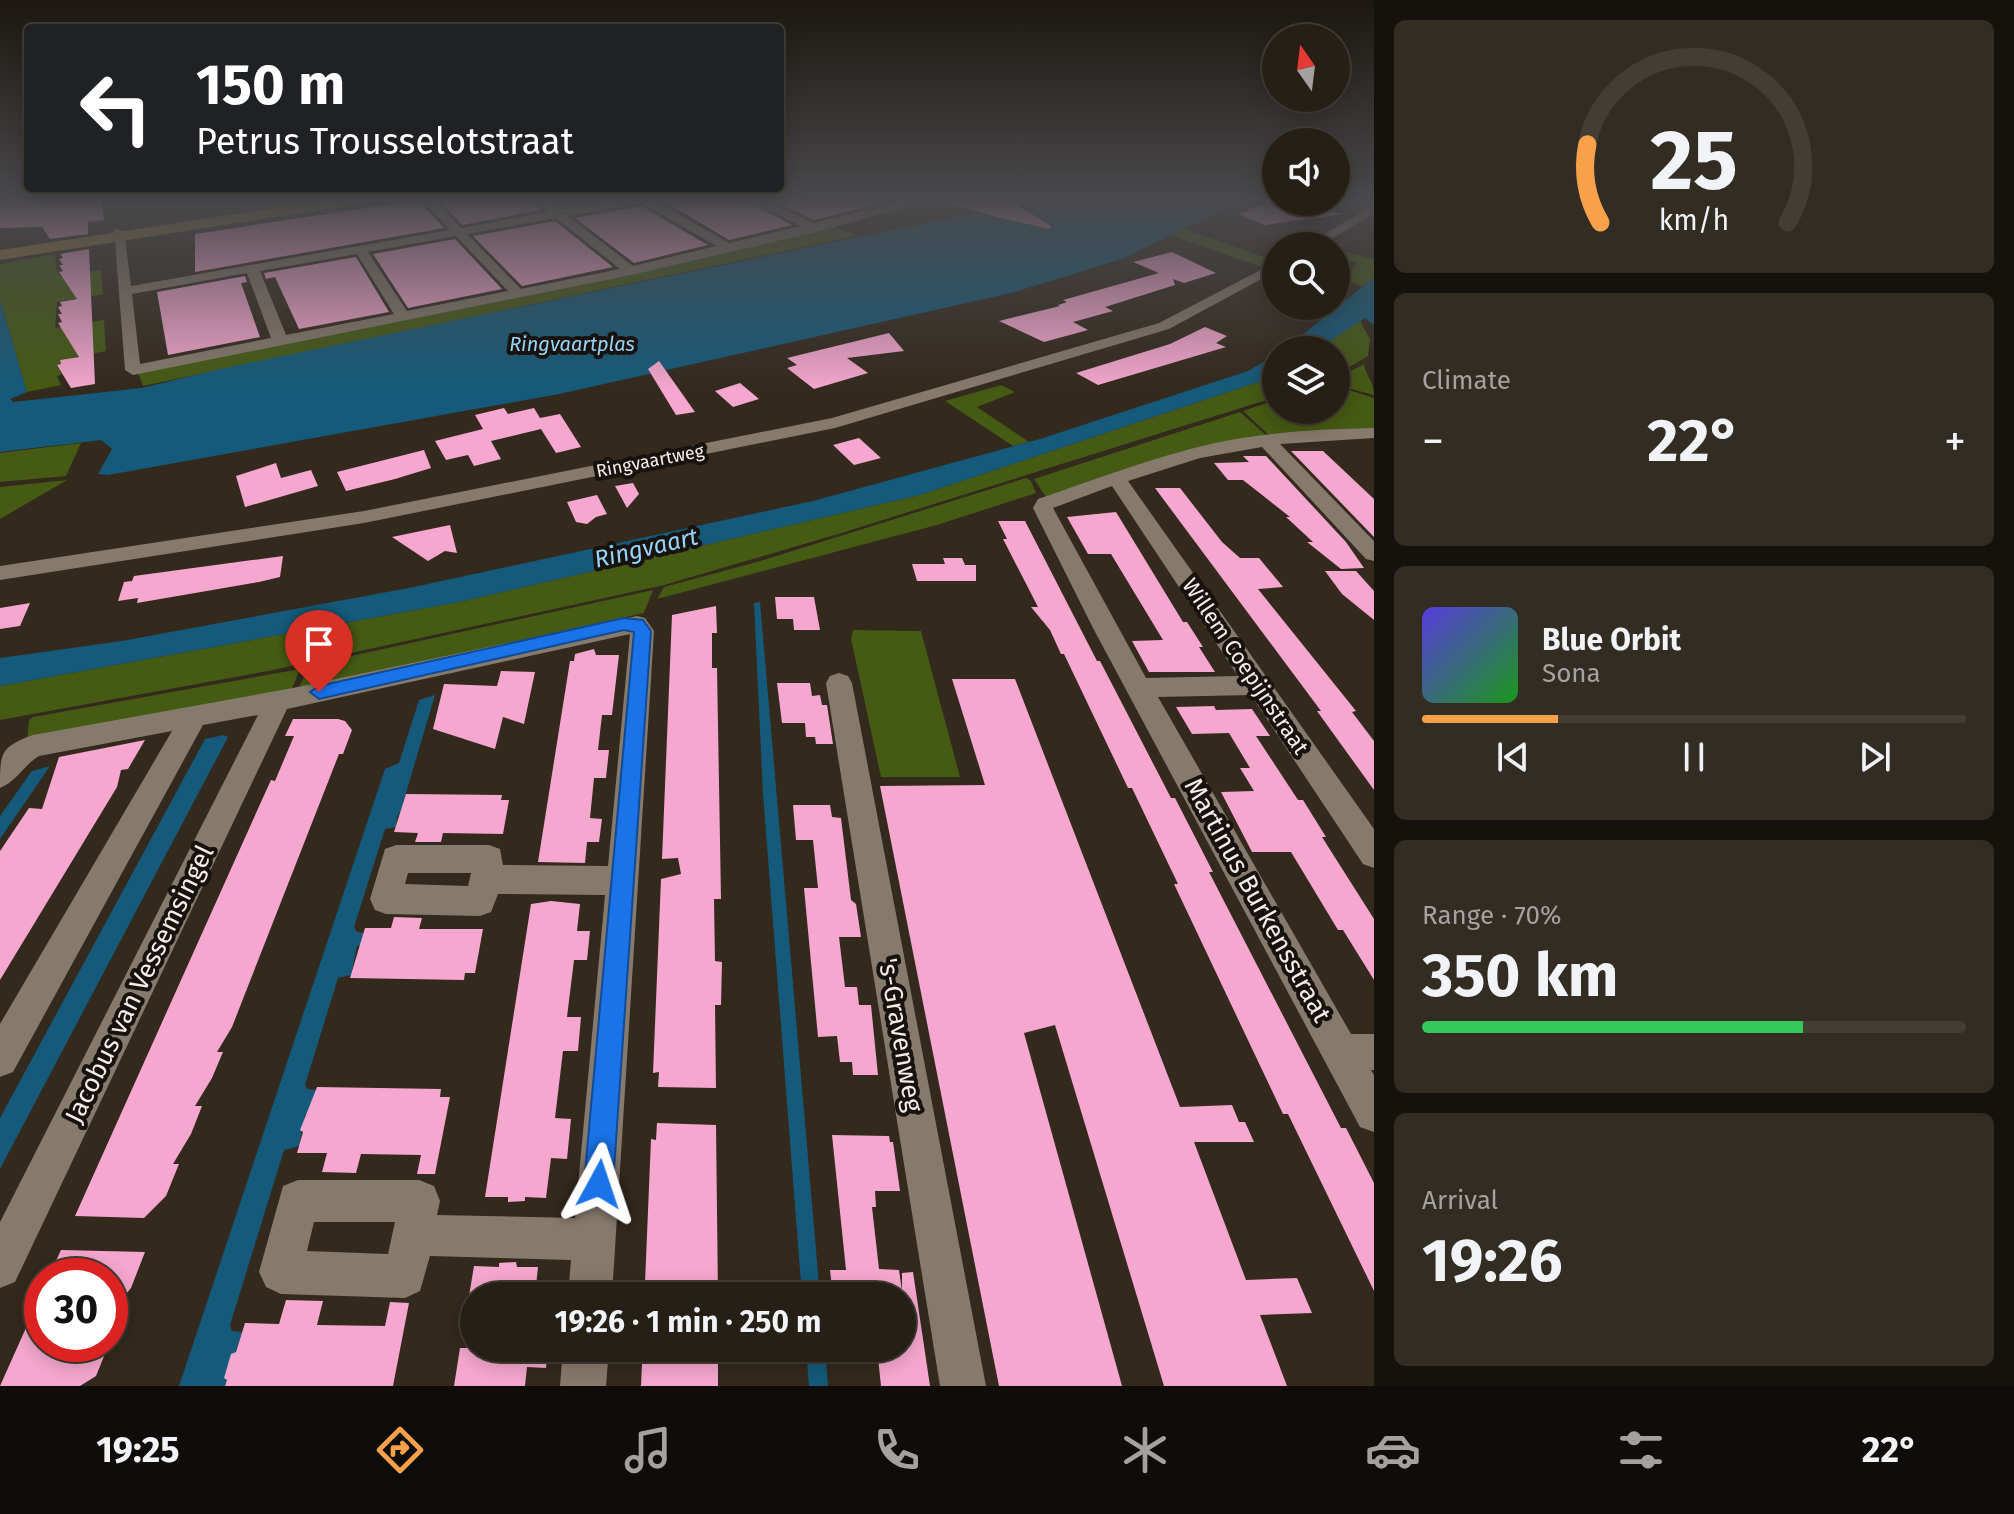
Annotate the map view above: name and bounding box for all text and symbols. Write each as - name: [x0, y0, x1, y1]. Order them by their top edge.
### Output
- north arrow: [1262, 24, 1350, 112]
- map controls: [1262, 24, 1350, 424]
- text: 150 m: [196, 52, 345, 119]
- icon: left: [64, 56, 168, 160]
- text: 25: [1650, 110, 1738, 210]
- text: Petrus Trousselotstraat: [196, 120, 574, 164]
- button: sound: [1262, 128, 1350, 216]
- text: km/h: [1659, 203, 1729, 238]
- button: search: [1262, 232, 1350, 320]
- water label: Ringvaartplas: [509, 332, 635, 356]
- button: layers: [1262, 336, 1350, 424]
- text: Climate: [1422, 365, 1511, 396]
- text: 22°: [1647, 405, 1741, 477]
- text: −: [1422, 415, 1444, 468]
- text: +: [1944, 415, 1966, 468]
- street label: Ringvaartweg: [594, 440, 706, 482]
- water label: Ringvaart: [591, 522, 701, 574]
- street label: Willem Coepijnstraat: [1177, 573, 1315, 760]
- pin: [285, 610, 353, 692]
- icon: arrive: [297, 622, 341, 666]
- text: Blue Orbit: [1542, 622, 1681, 658]
- text: Sona: [1542, 658, 1601, 689]
- icon: previous: [1491, 735, 1535, 779]
- icon: pause: [1672, 735, 1716, 779]
- icon: next: [1853, 735, 1897, 779]
- street label: Martinus Burkensstraat: [1178, 773, 1338, 1028]
- street label: Jacobus van Vessemsingel: [59, 840, 221, 1128]
- text: Range · 70%: [1422, 900, 1561, 931]
- text: 350 km: [1422, 940, 1619, 1012]
- street label: 's-Gravenweg: [872, 956, 929, 1115]
- position arrow: [557, 1142, 641, 1226]
- text: Arrival: [1422, 1185, 1498, 1216]
- text: 19:26: [1422, 1225, 1563, 1297]
- speed limit sign: 30: [24, 1258, 128, 1362]
- text: 19:26 · 1 min · 250 m: [555, 1304, 821, 1340]
- icon: directions: [372, 1422, 428, 1478]
- icon: music: [620, 1422, 676, 1478]
- icon: phone: [869, 1422, 925, 1478]
- icon: climate: [1117, 1422, 1173, 1478]
- icon: car: [1365, 1422, 1421, 1478]
- icon: filters: [1613, 1422, 1669, 1478]
- text: 19:25: [96, 1428, 180, 1472]
- text: 22°: [1862, 1428, 1918, 1472]

